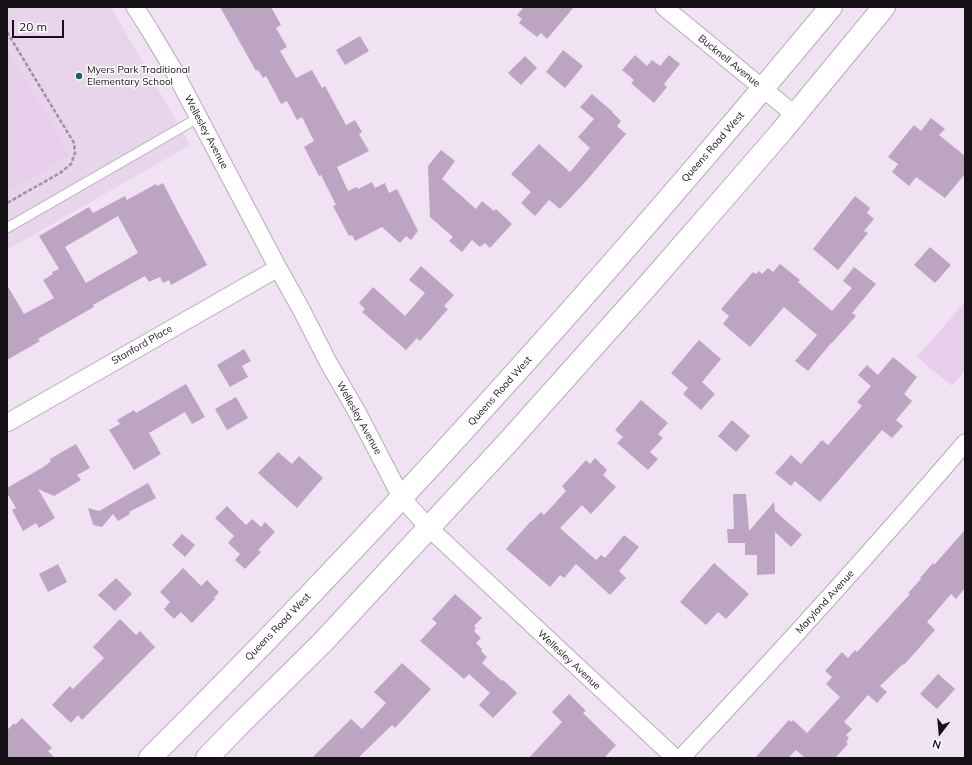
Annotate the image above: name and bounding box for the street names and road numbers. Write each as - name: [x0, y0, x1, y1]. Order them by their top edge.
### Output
- street label: Bucknell Avenue: [696, 32, 762, 90]
- street label: Wellesley Avenue: [182, 93, 230, 171]
- street label: Queens Road West: [679, 109, 747, 185]
- street label: Stanford Place: [110, 323, 174, 367]
- street label: Queens Road West: [466, 354, 534, 428]
- street label: Wellesley Avenue: [334, 379, 384, 457]
- street label: Maryland Avenue: [793, 568, 857, 636]
- street label: Queens Road West: [243, 591, 313, 663]
- street label: Wellesley Avenue: [535, 628, 603, 692]

